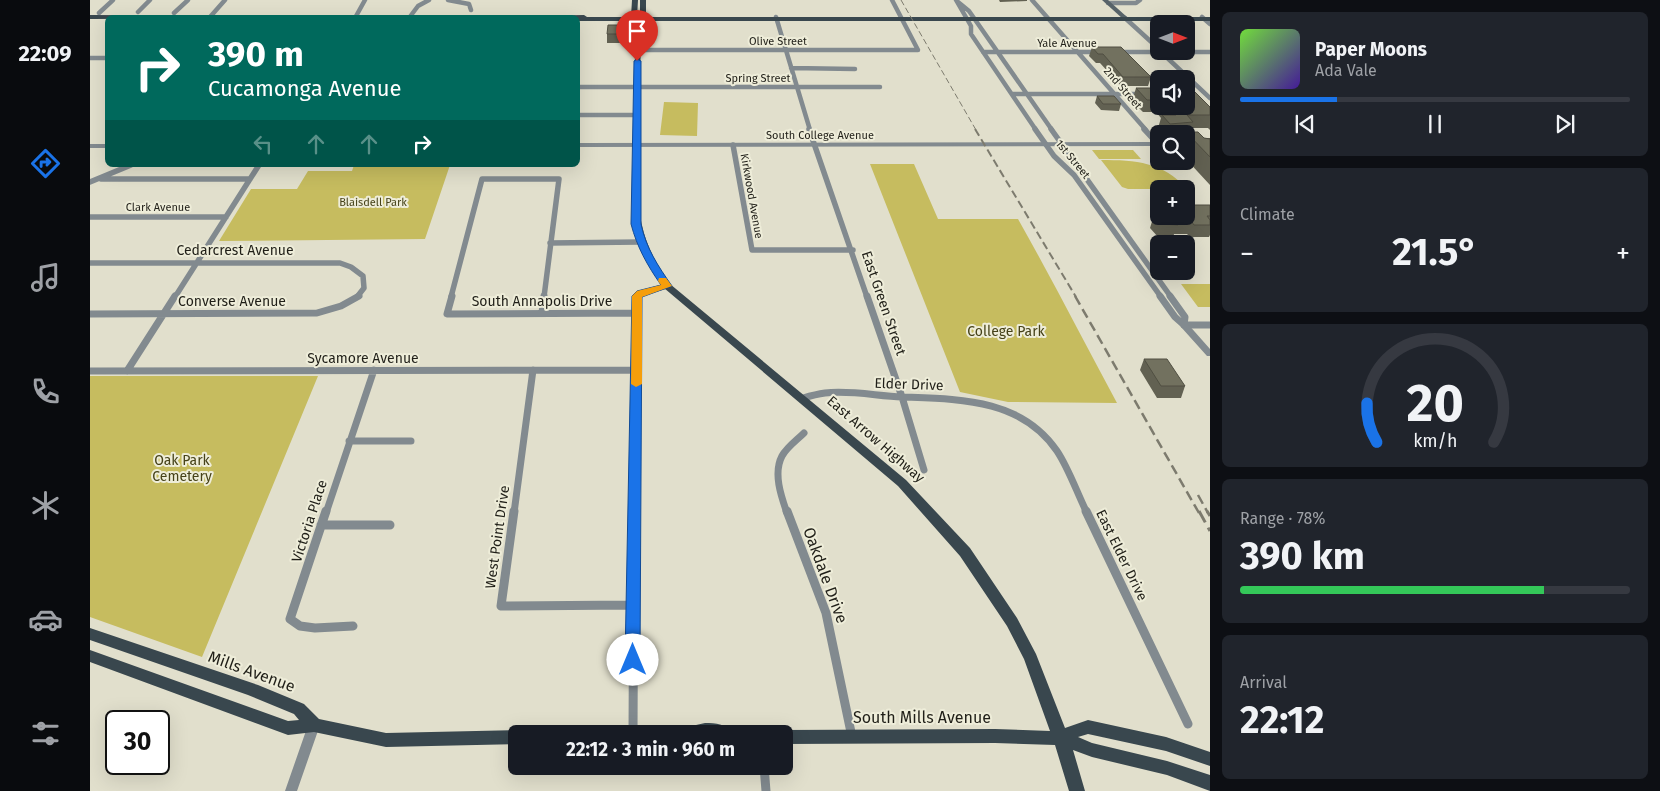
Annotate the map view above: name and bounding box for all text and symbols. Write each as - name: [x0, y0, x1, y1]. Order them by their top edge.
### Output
- pin: [616, 10, 658, 61]
- north arrow: [1150, 15, 1195, 60]
- map controls: [1150, 15, 1195, 280]
- icon: arrive: [623, 17, 651, 45]
- text: 390 m: [208, 33, 304, 75]
- icon: right: [125, 35, 190, 100]
- street label: Olive Street: [749, 35, 807, 48]
- street label: Yale Avenue: [1037, 37, 1097, 50]
- text: Paper Moons: [1315, 38, 1427, 61]
- text: 22:09: [19, 40, 72, 67]
- text: Ada Vale: [1315, 61, 1377, 80]
- street label: 2nd Street: [1101, 65, 1144, 112]
- button: sound: [1150, 70, 1195, 115]
- street label: Spring Street: [726, 72, 790, 85]
- text: Cucamonga Avenue: [208, 75, 401, 102]
- icon: previous: [1291, 110, 1319, 138]
- icon: pause: [1421, 110, 1449, 138]
- icon: next: [1551, 110, 1579, 138]
- button: search: [1150, 125, 1195, 170]
- street label: South College Avenue: [766, 129, 874, 142]
- icon: left: [249, 130, 277, 158]
- icon: ahead: [302, 130, 330, 158]
- icon: ahead: [355, 130, 383, 158]
- icon: right: [408, 130, 436, 158]
- street label: 1st Street: [1053, 137, 1093, 181]
- icon: directions: [28, 146, 63, 181]
- street label: Kirkwood Avenue: [738, 153, 765, 240]
- button: +: [1150, 180, 1195, 225]
- park label: Blaisdell Park: [339, 196, 407, 209]
- street label: Clark Avenue: [126, 201, 190, 214]
- text: Climate: [1240, 205, 1295, 224]
- text: 21.5°: [1392, 229, 1478, 275]
- button: −: [1150, 235, 1195, 280]
- text: −: [1240, 237, 1254, 270]
- text: +: [1616, 237, 1630, 270]
- street label: Cedarcrest Avenue: [176, 242, 294, 259]
- street label: East Green Street: [858, 249, 910, 358]
- icon: music: [28, 260, 63, 295]
- street label: Converse Avenue: [178, 293, 286, 310]
- street label: South Annapolis Drive: [472, 293, 612, 310]
- park label: College Park: [967, 323, 1046, 340]
- street label: Sycamore Avenue: [307, 350, 419, 367]
- text: 20: [1406, 372, 1464, 435]
- icon: phone: [28, 374, 63, 409]
- street label: Elder Drive: [874, 375, 944, 394]
- street label: East Arrow Highway: [823, 392, 928, 486]
- text: km/h: [1413, 430, 1457, 452]
- park label: Oak Park Cemetery: [152, 452, 212, 485]
- street label: Victoria Place: [288, 478, 331, 565]
- street label: West Point Drive: [482, 484, 513, 590]
- icon: climate: [28, 488, 63, 523]
- street label: East Elder Drive: [1092, 507, 1151, 604]
- text: Range · 78%: [1240, 509, 1326, 528]
- street label: Oakdale Drive: [799, 525, 852, 626]
- text: 390 km: [1240, 533, 1365, 579]
- icon: car: [28, 602, 63, 637]
- position arrow: [606, 633, 658, 685]
- street label: Mills Avenue: [206, 647, 298, 696]
- text: Arrival: [1240, 673, 1287, 692]
- text: 22:12: [1240, 697, 1324, 743]
- street label: South Mills Avenue: [853, 708, 991, 727]
- speed limit sign: 30: [105, 710, 170, 775]
- icon: filters: [28, 716, 63, 751]
- text: 22:12 · 3 min · 960 m: [566, 738, 735, 761]

